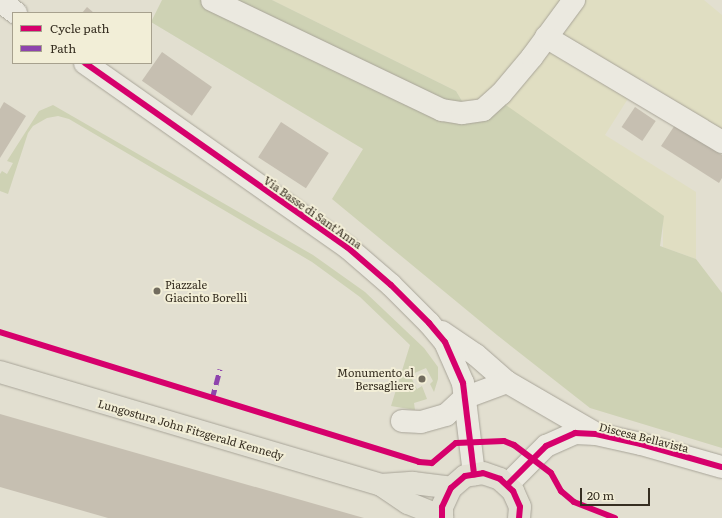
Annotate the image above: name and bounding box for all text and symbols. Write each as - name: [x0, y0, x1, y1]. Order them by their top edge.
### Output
- legend: [12, 12, 152, 64]
- text: Cycle path: [50, 19, 110, 37]
- text: Path: [50, 39, 76, 57]
- street label: Via Basse di Sant'Anna: [261, 173, 365, 251]
- place label: Piazzale Giacinto Borelli: [165, 278, 247, 304]
- marker: Piazzale Giacinto Borelli: [152, 286, 162, 296]
- place label: Monumento al Bersagliere: [337, 366, 414, 392]
- marker: Monumento al Bersagliere: [417, 374, 427, 384]
- street label: Lungostura John Fitzgerald Kennedy: [97, 396, 285, 462]
- street label: Discesa Bellavista: [598, 419, 690, 455]
- scale bar: [582, 480, 652, 506]
- text: 20 m: [587, 486, 614, 504]

